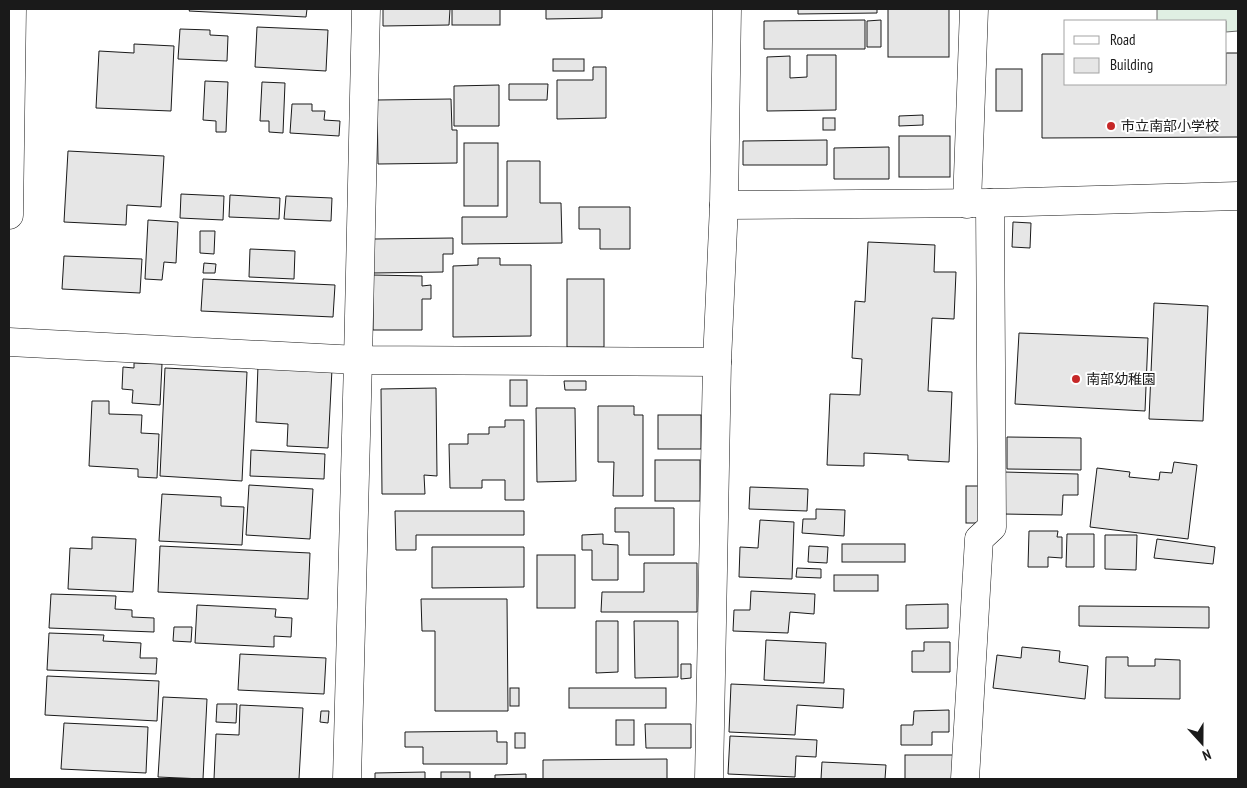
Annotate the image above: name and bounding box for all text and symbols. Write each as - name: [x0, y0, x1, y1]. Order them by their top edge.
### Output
- legend: [1064, 20, 1227, 85]
- text: Road: [1110, 30, 1136, 49]
- text: Building: [1110, 55, 1153, 74]
- place label: 市立南部小学校: [1121, 117, 1219, 135]
- marker: 市立南部小学校: [1105, 120, 1117, 132]
- place label: 南部幼稚園: [1086, 370, 1156, 388]
- marker: 南部幼稚園: [1070, 373, 1082, 385]
- north arrow: [1177, 718, 1227, 768]
- text: N: [1200, 745, 1213, 765]

